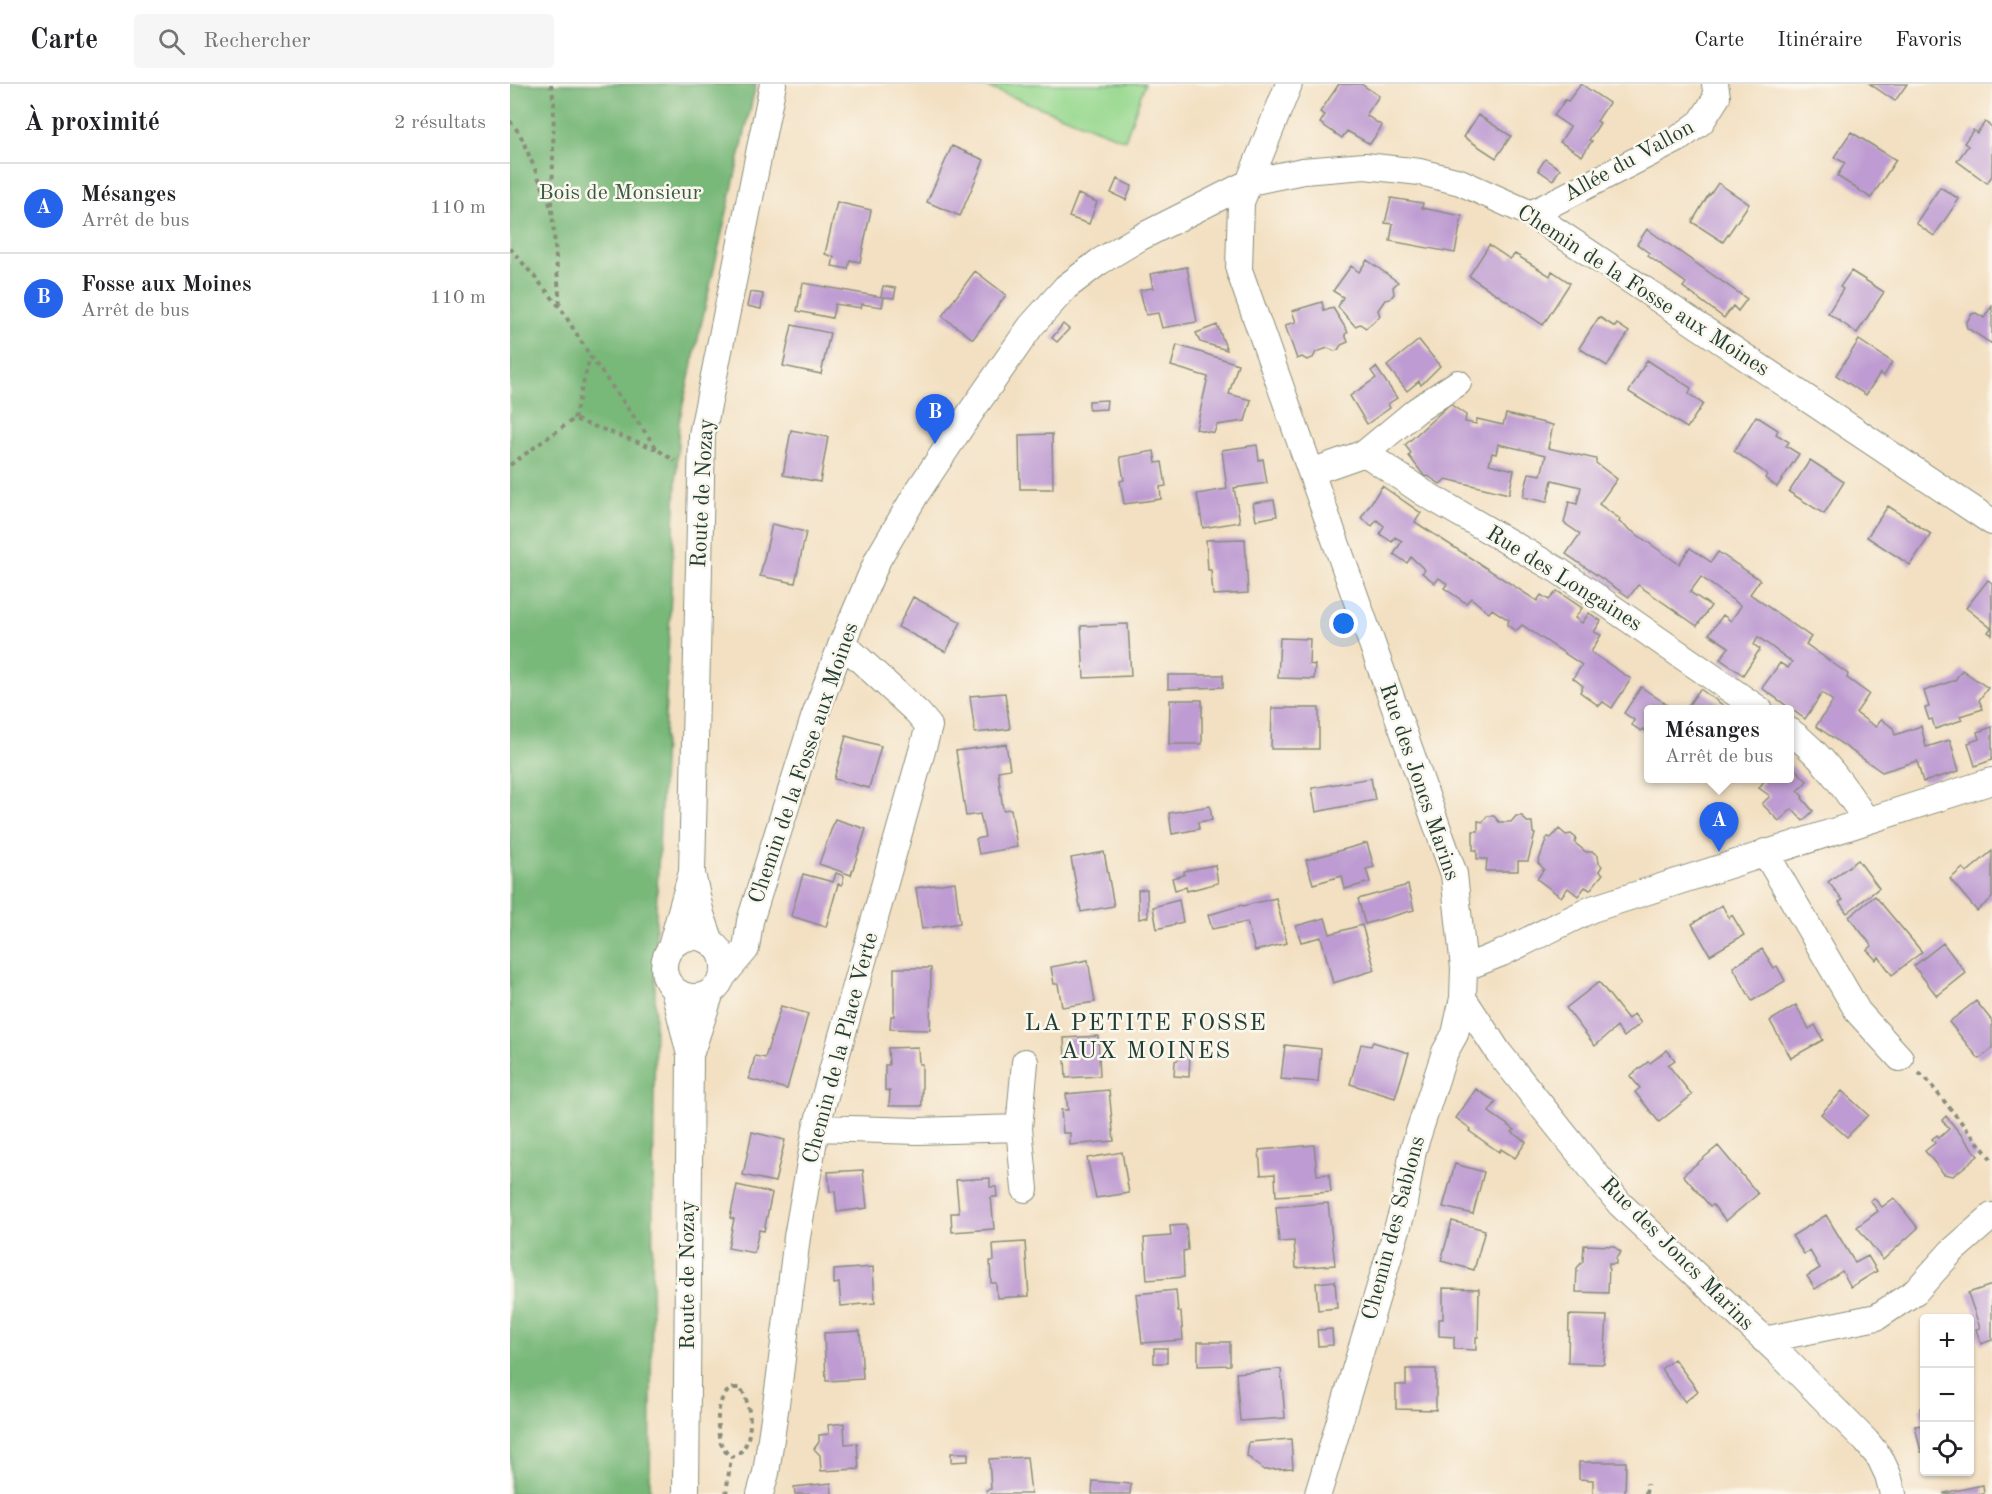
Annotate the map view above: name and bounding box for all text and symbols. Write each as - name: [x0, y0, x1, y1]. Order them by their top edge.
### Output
- search box: [134, 14, 554, 68]
- icon: search: [155, 25, 188, 58]
- text: Carte: [30, 27, 98, 55]
- text: Rechercher: [203, 30, 311, 52]
- text: Carte: [1694, 30, 1744, 51]
- text: Itinéraire: [1777, 30, 1863, 51]
- text: Favoris: [1896, 30, 1962, 51]
- text: À proximité: [24, 110, 160, 136]
- text: 2 résultats: [394, 113, 486, 133]
- street label: Allée du Vallon: [1560, 116, 1698, 206]
- park label: Bois de Monsieur: [538, 182, 702, 204]
- text: Mésanges: [81, 184, 176, 206]
- text: A: [36, 198, 51, 218]
- text: 110 m: [430, 198, 486, 218]
- street label: Chemin de la Fosse aux Moines: [1513, 201, 1773, 381]
- text: Arrêt de bus: [81, 211, 189, 231]
- text: Fosse aux Moines: [81, 274, 251, 296]
- text: B: [36, 288, 51, 308]
- text: 110 m: [430, 288, 486, 308]
- text: Arrêt de bus: [81, 301, 189, 321]
- pin: B: [916, 394, 954, 444]
- street label: Route de Nozay: [688, 417, 718, 568]
- street label: Rue des Longaines: [1482, 522, 1646, 636]
- your location: [1329, 609, 1358, 638]
- street label: Chemin de la Fosse aux Moines: [745, 620, 863, 906]
- street label: Rue des Joncs Marins: [1375, 681, 1463, 883]
- popup: [1644, 705, 1794, 783]
- text: Mésanges: [1665, 720, 1760, 742]
- text: Arrêt de bus: [1665, 747, 1773, 767]
- pin: A: [1700, 802, 1738, 852]
- street label: Chemin de la Place Verte: [800, 930, 882, 1166]
- district label: LA PETITE FOSSE AUX MOINES: [1025, 1012, 1267, 1064]
- street label: Chemin des Sablons: [1359, 1134, 1429, 1322]
- street label: Rue des Joncs Marins: [1596, 1173, 1758, 1335]
- street label: Route de Nozay: [677, 1200, 699, 1350]
- map controls: [1920, 1314, 1974, 1476]
- button: +: [1920, 1314, 1974, 1368]
- button: −: [1920, 1368, 1974, 1422]
- button: locate: [1920, 1422, 1974, 1476]

